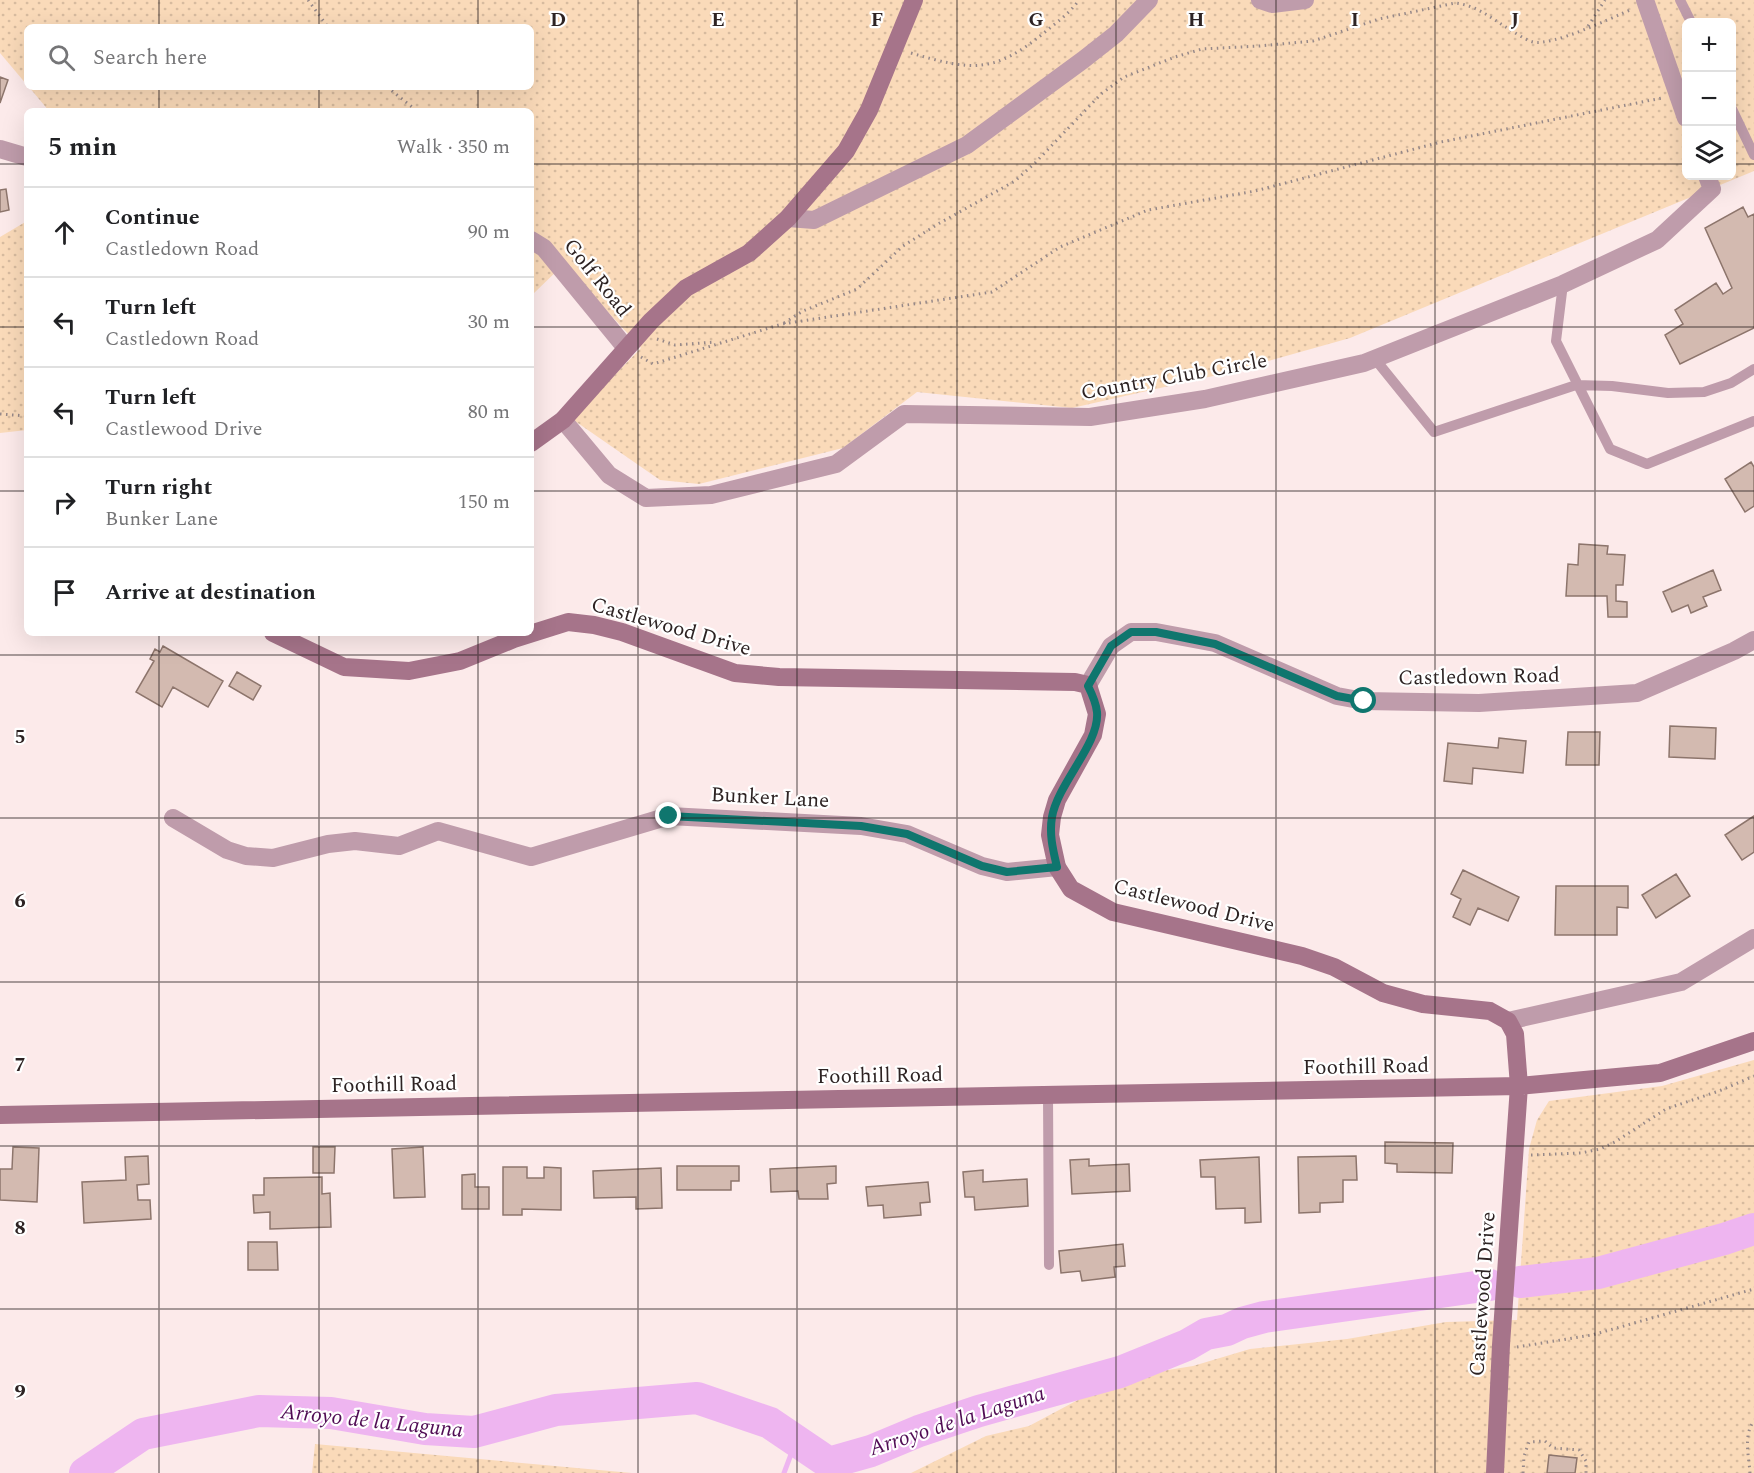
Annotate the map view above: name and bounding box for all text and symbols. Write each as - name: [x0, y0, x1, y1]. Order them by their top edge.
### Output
- text: D: [550, 5, 566, 35]
- text: E: [711, 5, 725, 35]
- text: F: [871, 5, 883, 35]
- text: G: [1028, 5, 1044, 35]
- text: H: [1188, 5, 1204, 35]
- text: I: [1351, 5, 1359, 35]
- text: J: [1511, 5, 1519, 35]
- map controls: [1682, 18, 1736, 180]
- button: +: [1682, 18, 1736, 72]
- search box: [24, 24, 534, 90]
- icon: search: [45, 41, 78, 74]
- text: Search here: [93, 41, 207, 74]
- button: −: [1682, 72, 1736, 126]
- button: layers: [1682, 126, 1736, 180]
- text: 5 min: [48, 127, 117, 167]
- text: Walk · 350 m: [397, 132, 510, 162]
- text: Continue: [105, 201, 200, 234]
- icon: ahead: [48, 216, 81, 249]
- text: 90 m: [468, 217, 510, 247]
- street label: Golf Road: [555, 232, 639, 324]
- text: Castledown Road: [105, 234, 259, 264]
- text: Turn left: [105, 291, 197, 324]
- icon: left: [48, 306, 81, 339]
- text: 30 m: [468, 307, 510, 337]
- text: Castledown Road: [105, 324, 259, 354]
- street label: Country Club Circle: [1078, 345, 1270, 409]
- text: Turn left: [105, 381, 197, 414]
- icon: left: [48, 396, 81, 429]
- text: 80 m: [468, 397, 510, 427]
- text: Castlewood Drive: [105, 414, 262, 444]
- text: Turn right: [105, 471, 212, 504]
- icon: right: [48, 486, 81, 519]
- text: 150 m: [458, 487, 510, 517]
- text: Bunker Lane: [105, 504, 218, 534]
- icon: arrive: [48, 576, 81, 609]
- text: Arrive at destination: [105, 576, 316, 609]
- street label: Castlewood Drive: [587, 589, 755, 665]
- street label: Castledown Road: [1398, 660, 1560, 694]
- route start: [1350, 687, 1376, 713]
- text: 5: [14, 722, 26, 752]
- street label: Bunker Lane: [710, 779, 830, 817]
- route end: [655, 802, 681, 828]
- street label: Castlewood Drive: [1110, 870, 1278, 942]
- text: 6: [14, 886, 26, 916]
- text: 7: [14, 1050, 26, 1080]
- street label: Foothill Road: [1303, 1050, 1429, 1084]
- street label: Foothill Road: [817, 1059, 943, 1093]
- street label: Foothill Road: [331, 1068, 457, 1102]
- street label: Castlewood Drive: [1461, 1210, 1505, 1378]
- text: 8: [14, 1213, 26, 1243]
- text: 9: [14, 1377, 26, 1407]
- water label: Arroyo de la Laguna: [864, 1377, 1049, 1465]
- water label: Arroyo de la Laguna: [278, 1395, 465, 1447]

